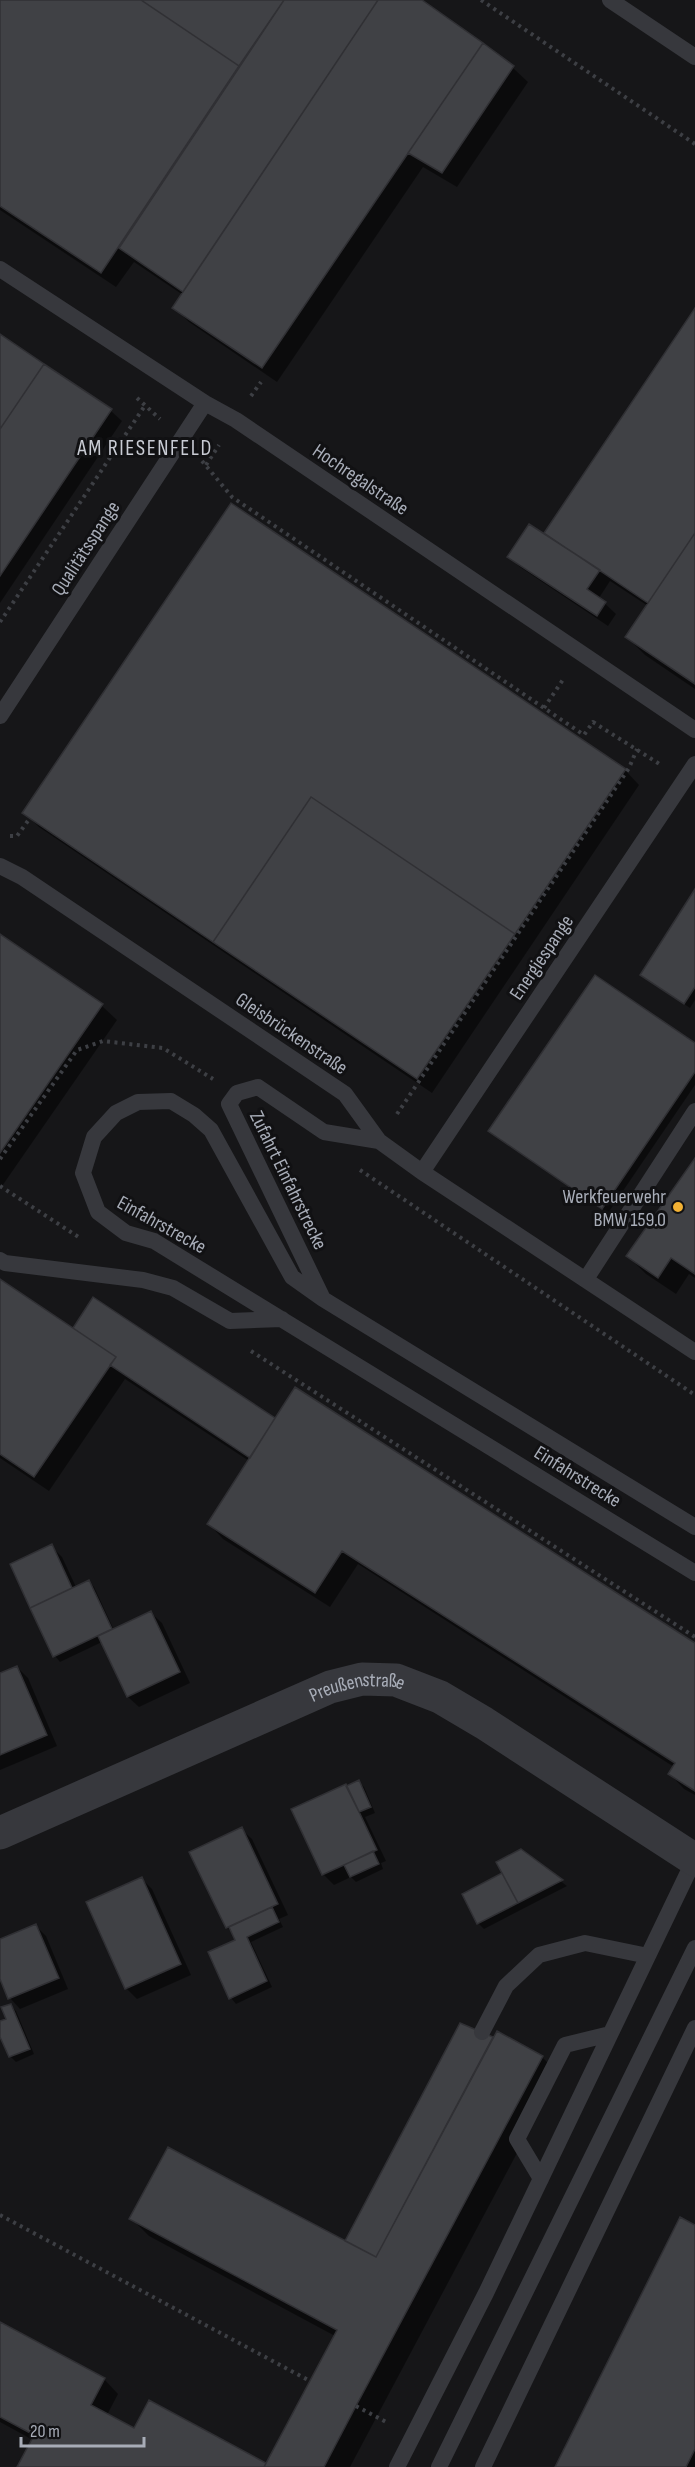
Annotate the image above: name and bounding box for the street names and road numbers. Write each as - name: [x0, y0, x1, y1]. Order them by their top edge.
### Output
- street label: Hochregalstraße: [308, 439, 413, 521]
- street label: Qualitätsspange: [46, 497, 125, 600]
- street label: Energiespange: [505, 910, 579, 1005]
- street label: Gleisbrückenstraße: [231, 988, 352, 1080]
- street label: Zufahrt Einfahrstrecke: [244, 1107, 332, 1254]
- street label: Einfahrstrecke: [113, 1191, 210, 1259]
- street label: Einfahrstrecke: [530, 1441, 625, 1513]
- street label: Preußenstraße: [305, 1668, 409, 1708]

